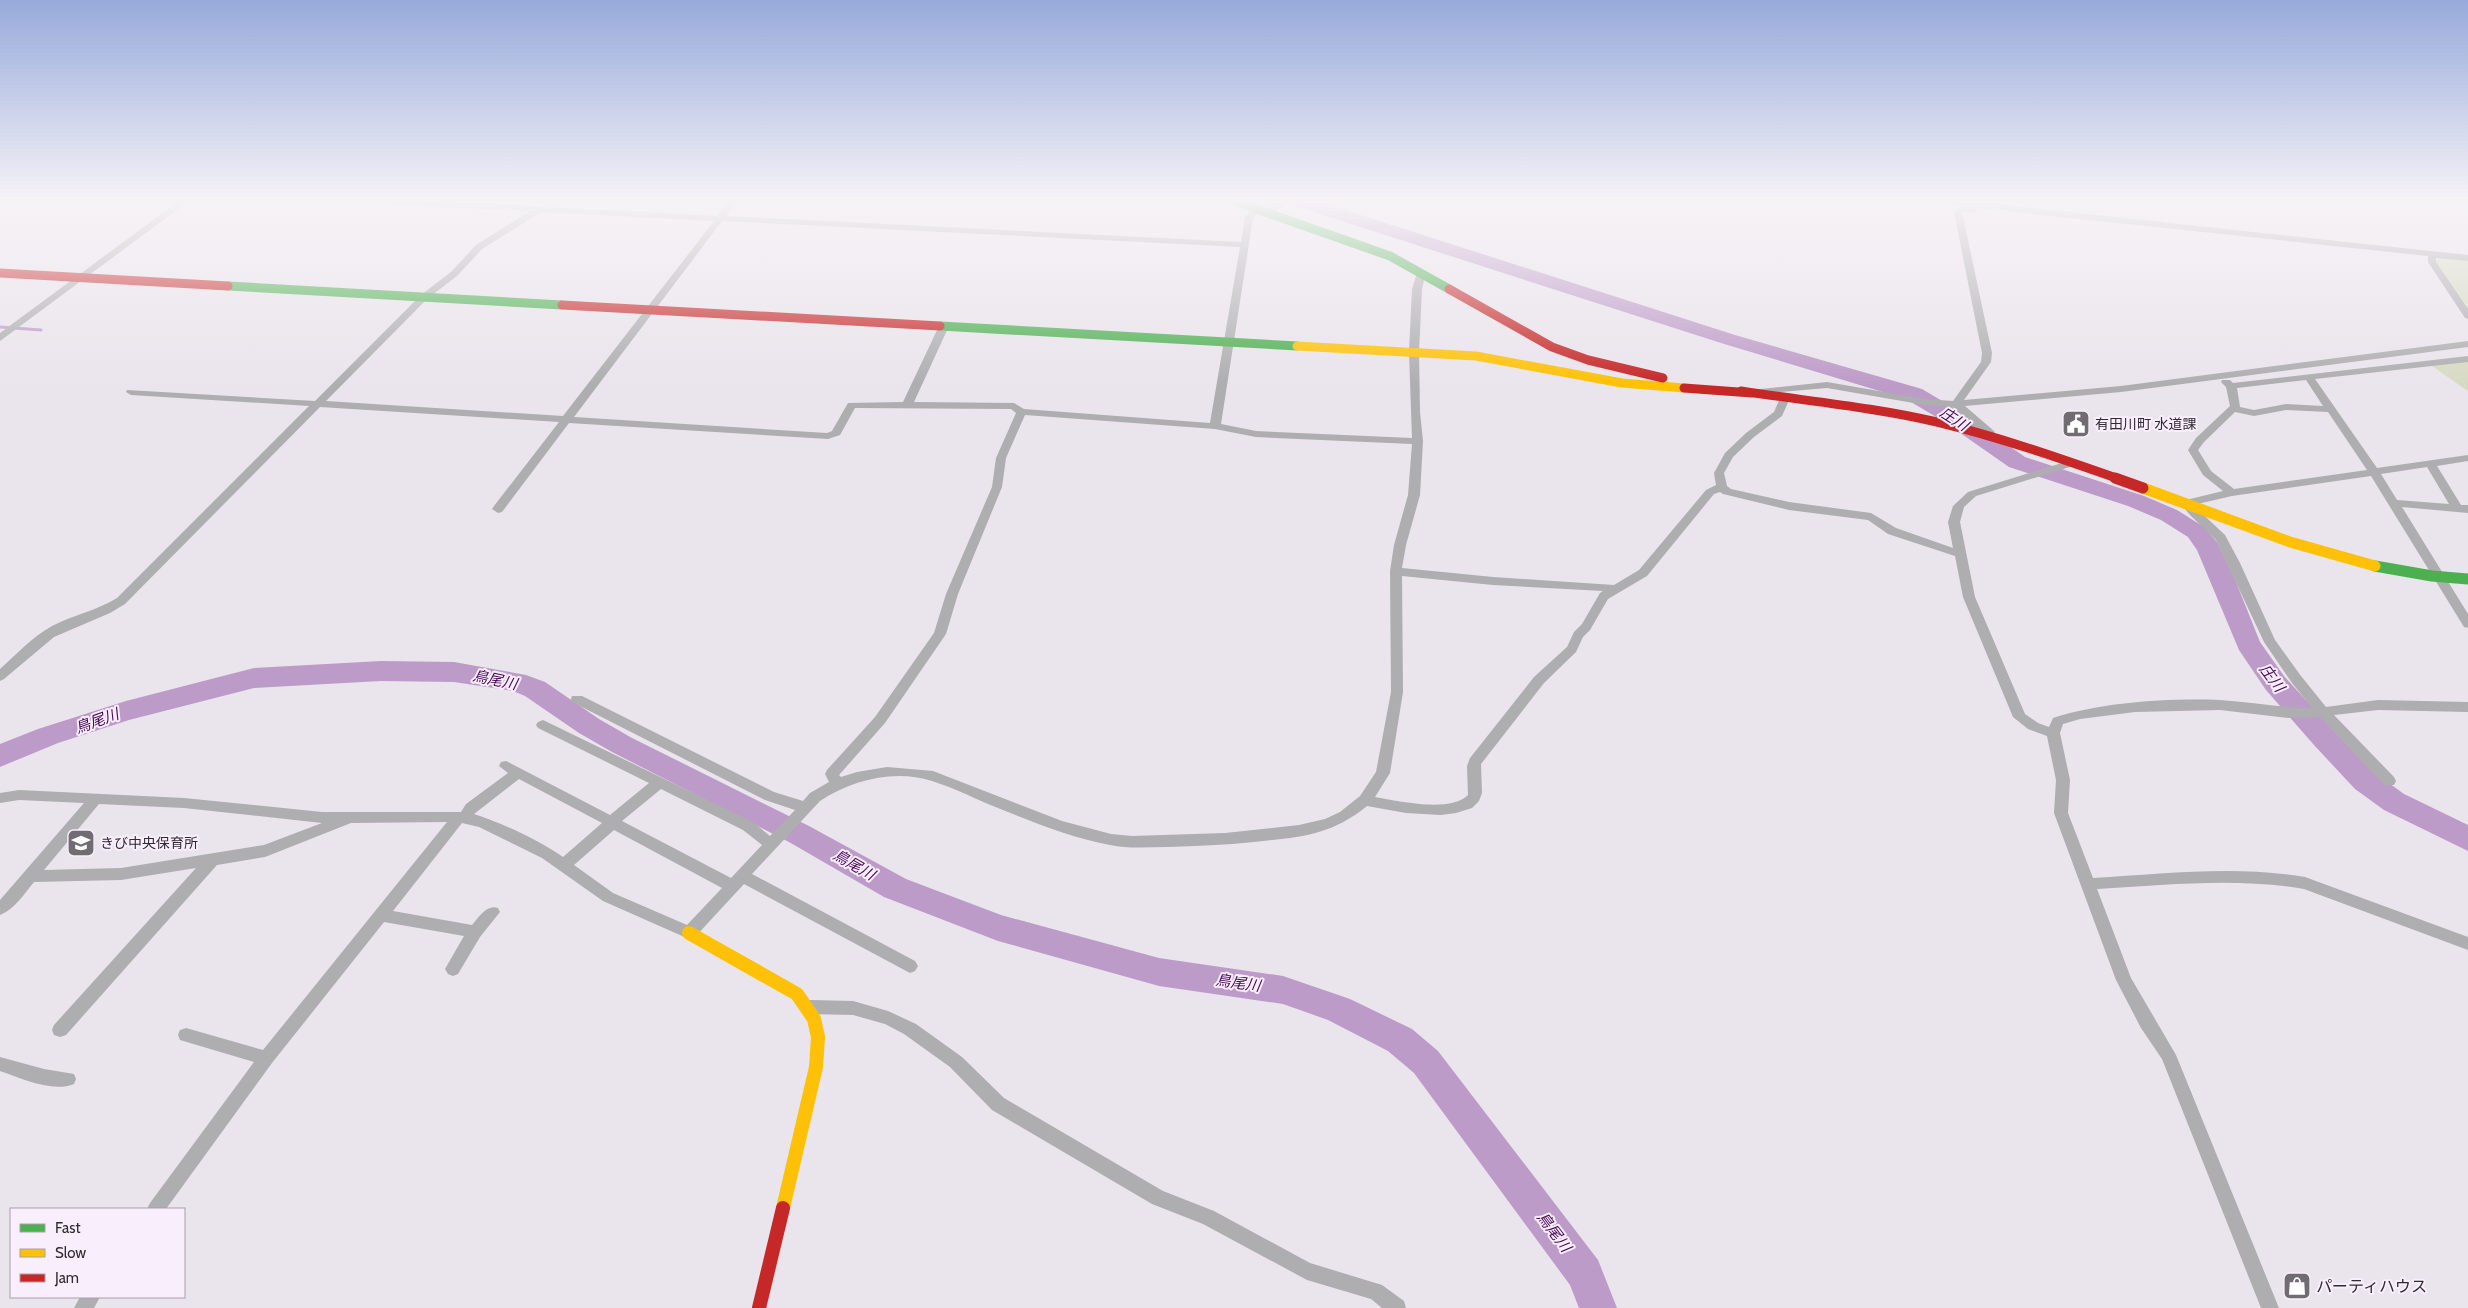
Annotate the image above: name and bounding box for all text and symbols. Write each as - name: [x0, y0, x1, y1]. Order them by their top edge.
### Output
- water label: 庄川: [1937, 403, 1973, 436]
- public building icon: 有田川町 水道課: [2061, 409, 2091, 439]
- place label: 有田川町 水道課: [2095, 415, 2196, 433]
- water label: 庄川: [2256, 661, 2289, 697]
- water label: 鳥尾川: [471, 667, 521, 694]
- water label: 鳥尾川: [73, 704, 123, 737]
- school or university icon: きび中央保育所: [66, 828, 96, 858]
- place label: きび中央保育所: [100, 834, 198, 852]
- water label: 鳥尾川: [830, 846, 880, 885]
- water label: 鳥尾川: [1214, 971, 1264, 995]
- legend: [10, 1208, 185, 1298]
- water label: 鳥尾川: [1533, 1209, 1576, 1257]
- text: Fast: [55, 1219, 80, 1237]
- text: Slow: [55, 1244, 86, 1262]
- text: Jam: [54, 1269, 79, 1287]
- shop icon: パーティハウス: [2282, 1271, 2312, 1301]
- place label: パーティハウス: [2316, 1277, 2427, 1296]

